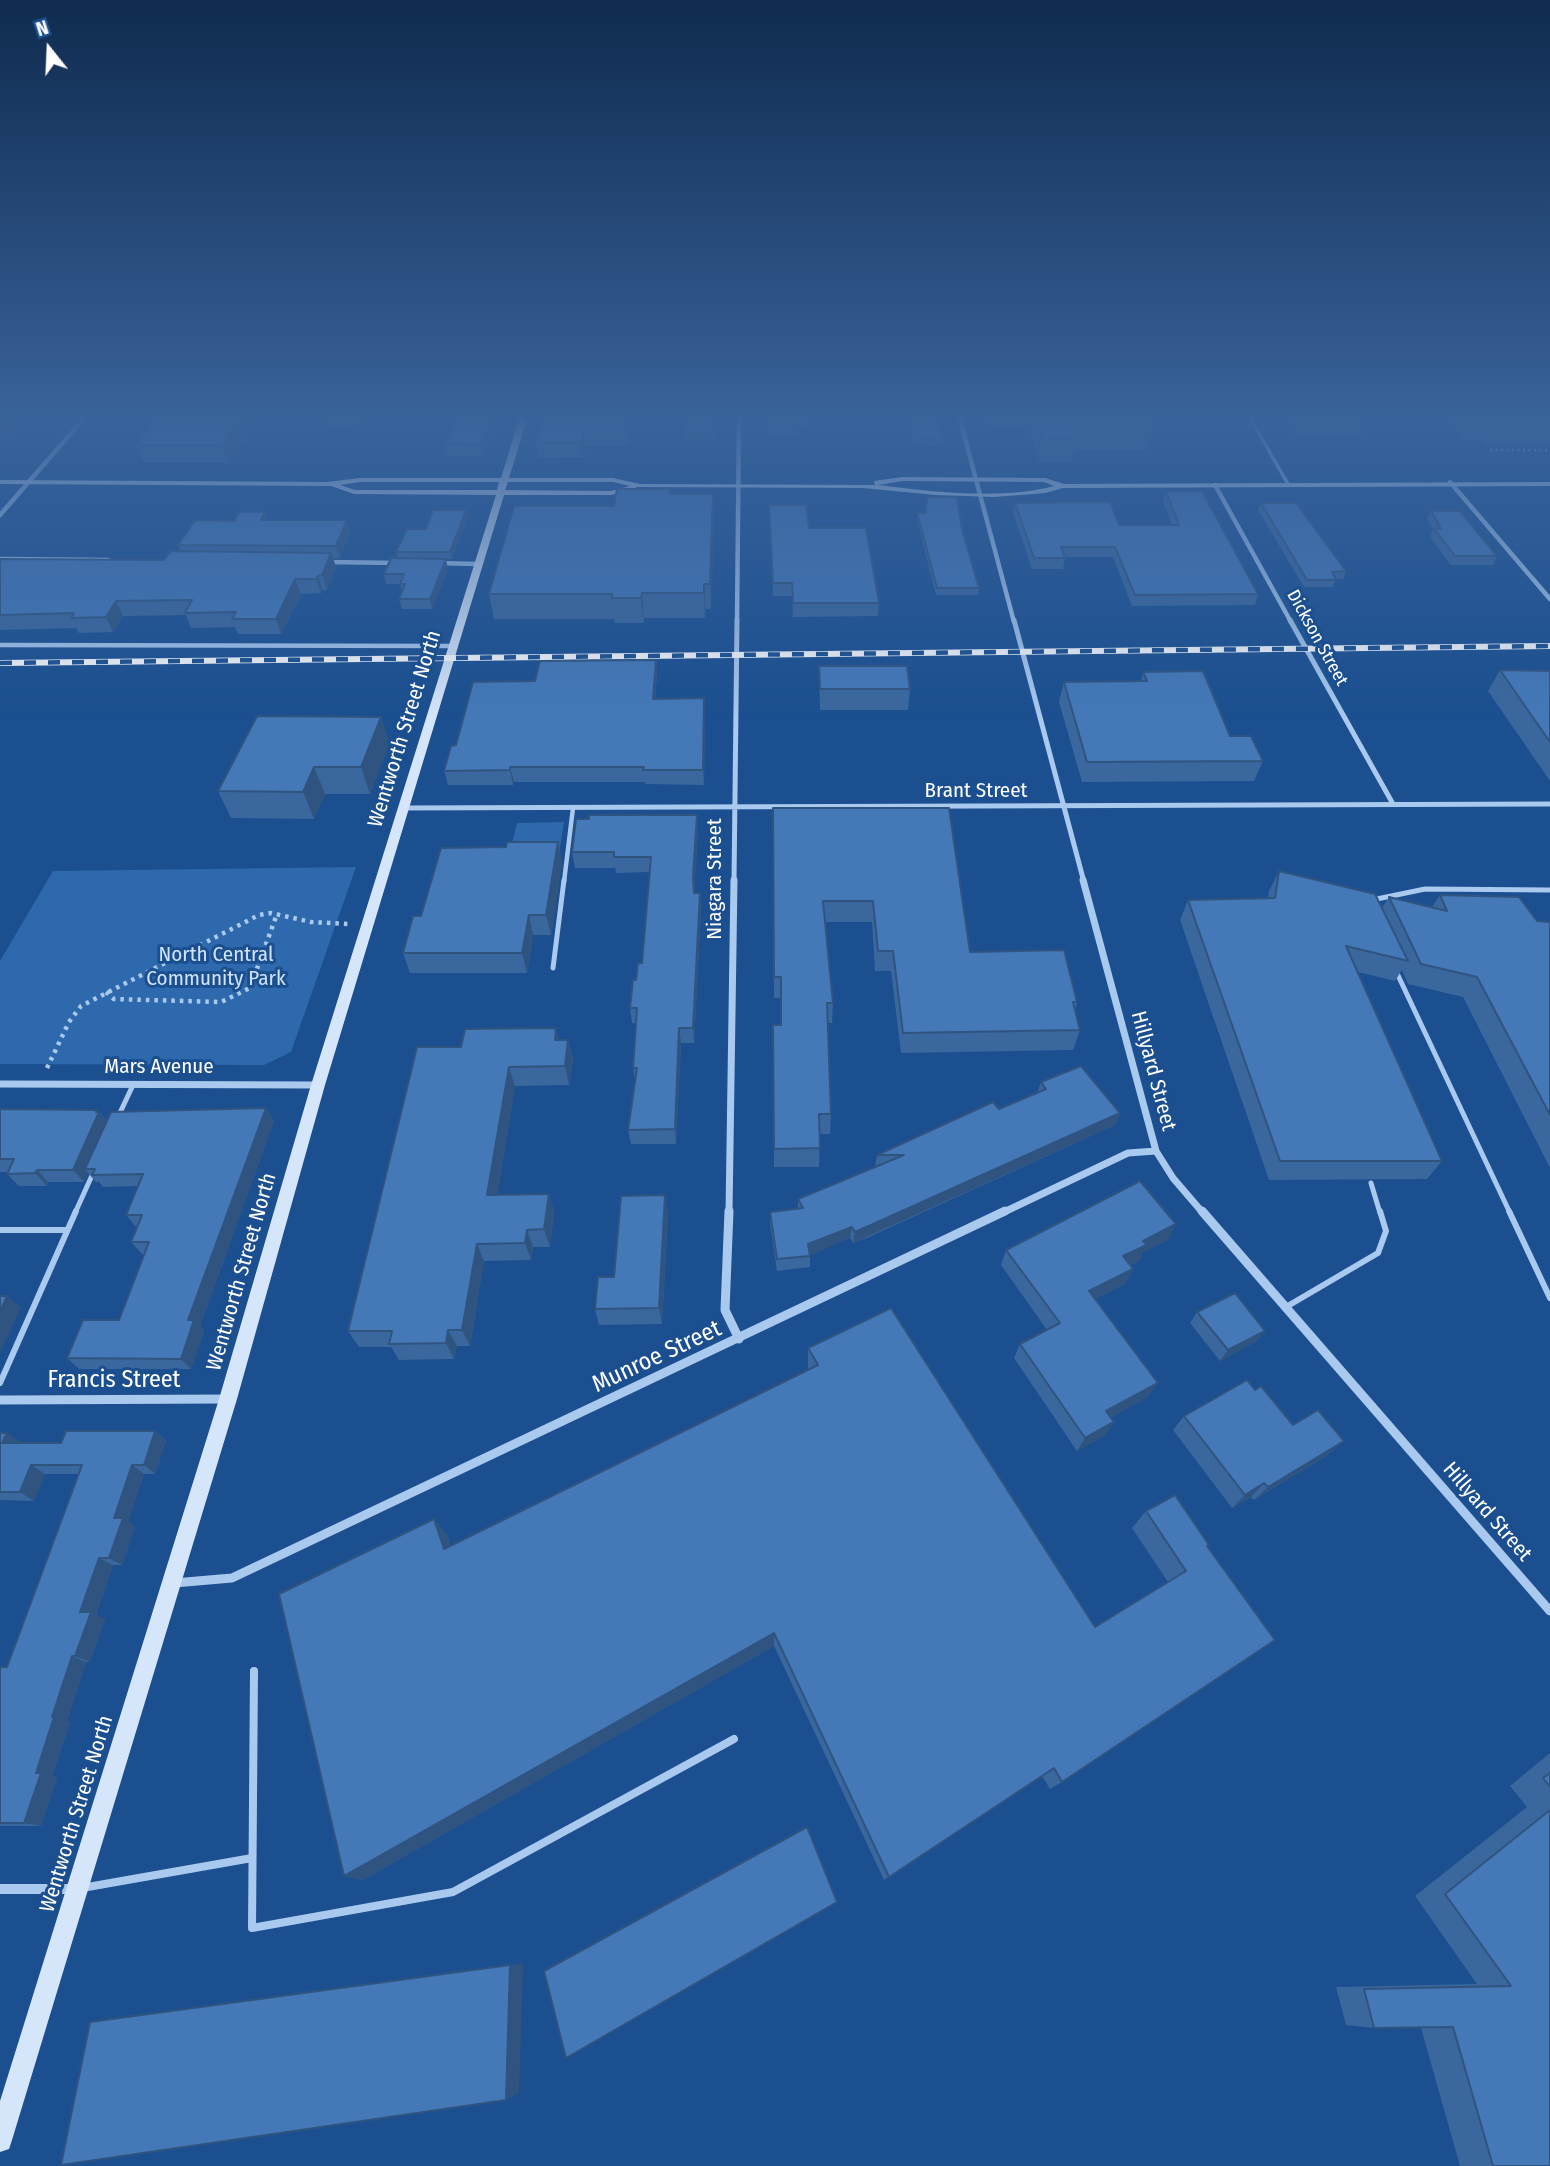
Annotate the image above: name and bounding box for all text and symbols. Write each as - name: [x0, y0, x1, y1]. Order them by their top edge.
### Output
- north arrow: [14, 14, 84, 84]
- text: N: [33, 16, 51, 41]
- street label: Dickson Street: [1282, 586, 1352, 690]
- street label: Wentworth Street North: [363, 628, 447, 830]
- street label: Brant Street: [925, 778, 1027, 804]
- street label: Niagara Street: [702, 818, 728, 940]
- park label: North Central Community Park: [146, 942, 286, 992]
- street label: Hillyard Street: [1125, 1008, 1181, 1134]
- street label: Mars Avenue: [104, 1054, 214, 1080]
- street label: Wentworth Street North: [202, 1170, 282, 1374]
- street label: Munroe Street: [588, 1315, 726, 1399]
- street label: Francis Street: [48, 1366, 180, 1394]
- street label: Hillyard Street: [1437, 1457, 1537, 1567]
- street label: Wentworth Street North: [35, 1713, 119, 1915]

